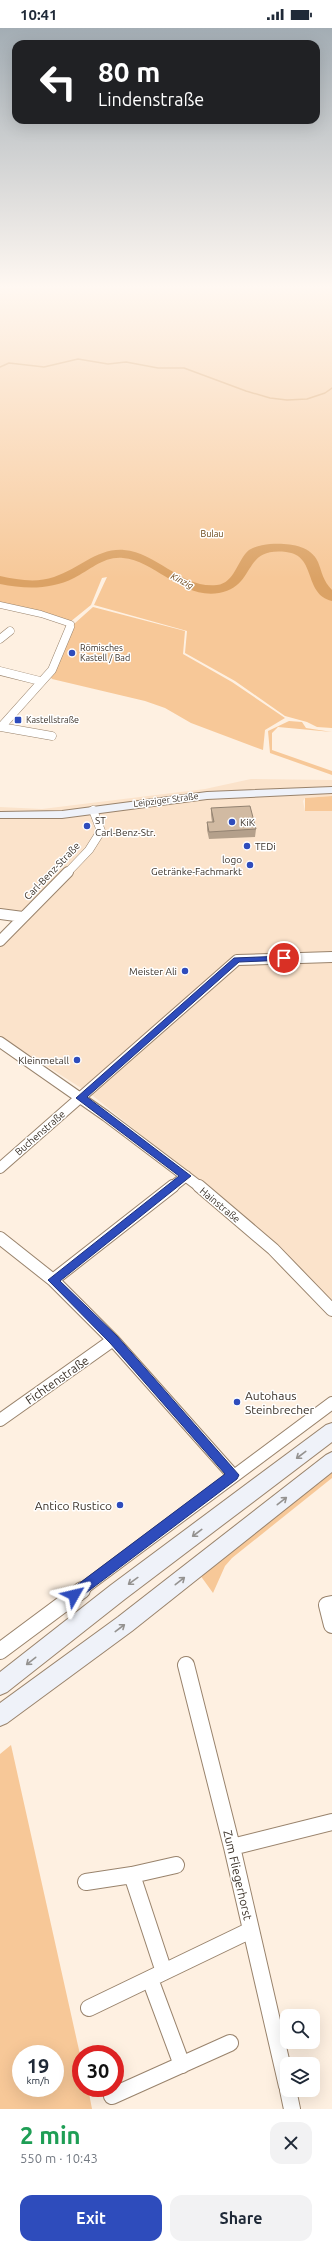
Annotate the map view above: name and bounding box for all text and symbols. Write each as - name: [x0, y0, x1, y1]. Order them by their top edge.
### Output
- text: 10:41: [20, 6, 58, 23]
- icon: left: [32, 56, 84, 108]
- text: 80 m: [98, 56, 160, 87]
- text: Lindenstraße: [98, 89, 204, 109]
- park label: Bulau: [201, 529, 224, 539]
- water label: Kinzig: [169, 571, 195, 591]
- place label: Römisches Kastell / Bad: [80, 643, 130, 663]
- marker: Römisches Kastell / Bad: [67, 648, 77, 658]
- marker: Kastellstraße: [13, 715, 23, 725]
- place label: Kastellstraße: [26, 715, 79, 725]
- street label: Leipziger Straße: [133, 791, 199, 809]
- place label: ST Carl-Benz-Str.: [95, 815, 156, 838]
- marker: KiK: [227, 817, 237, 827]
- place label: KiK: [240, 817, 255, 828]
- marker: ST Carl-Benz-Str.: [82, 821, 92, 831]
- street label: Carl-Benz-Straße: [22, 840, 82, 902]
- marker: TEDi: [242, 841, 252, 851]
- place label: TEDi: [255, 841, 276, 852]
- place label: logo Getränke-Fachmarkt: [151, 854, 242, 877]
- marker: logo Getränke-Fachmarkt: [245, 860, 255, 870]
- pin: [267, 941, 301, 975]
- icon: arrive: [273, 947, 295, 969]
- place label: Meister Ali: [129, 966, 177, 977]
- marker: Meister Ali: [180, 966, 190, 976]
- place label: Kleinmetall: [18, 1055, 69, 1066]
- marker: Kleinmetall: [72, 1055, 82, 1065]
- street label: Buchenstraße: [13, 1108, 67, 1158]
- street label: Hainstraße: [198, 1185, 242, 1225]
- street label: Fichtenstraße: [23, 1353, 91, 1407]
- place label: Autohaus Steinbrecher: [245, 1389, 315, 1416]
- marker: Autohaus Steinbrecher: [232, 1397, 242, 1407]
- one-way arrow: [295, 1451, 306, 1459]
- one-way arrow: [276, 1497, 287, 1505]
- place label: Antico Rustico: [35, 1499, 112, 1512]
- marker: Antico Rustico: [115, 1500, 125, 1510]
- one-way arrow: [192, 1529, 203, 1538]
- position arrow: [53, 1574, 95, 1616]
- one-way arrow: [128, 1577, 139, 1585]
- one-way arrow: [174, 1577, 185, 1585]
- one-way arrow: [114, 1624, 125, 1632]
- one-way arrow: [25, 1656, 36, 1665]
- street label: Zum Fliegerhorst: [221, 1829, 255, 1922]
- map controls: [280, 2009, 320, 2097]
- button: search: [280, 2009, 320, 2049]
- speed limit sign: 30: [72, 2045, 124, 2097]
- text: 19: [27, 2054, 49, 2077]
- button: layers: [280, 2057, 320, 2097]
- text: km/h: [26, 2075, 50, 2086]
- text: 2 min: [20, 2122, 81, 2149]
- button: close: [270, 2122, 312, 2164]
- text: 550 m · 10:43: [20, 2151, 98, 2165]
- button: Exit: [20, 2195, 162, 2241]
- button: Share: [170, 2195, 312, 2241]

